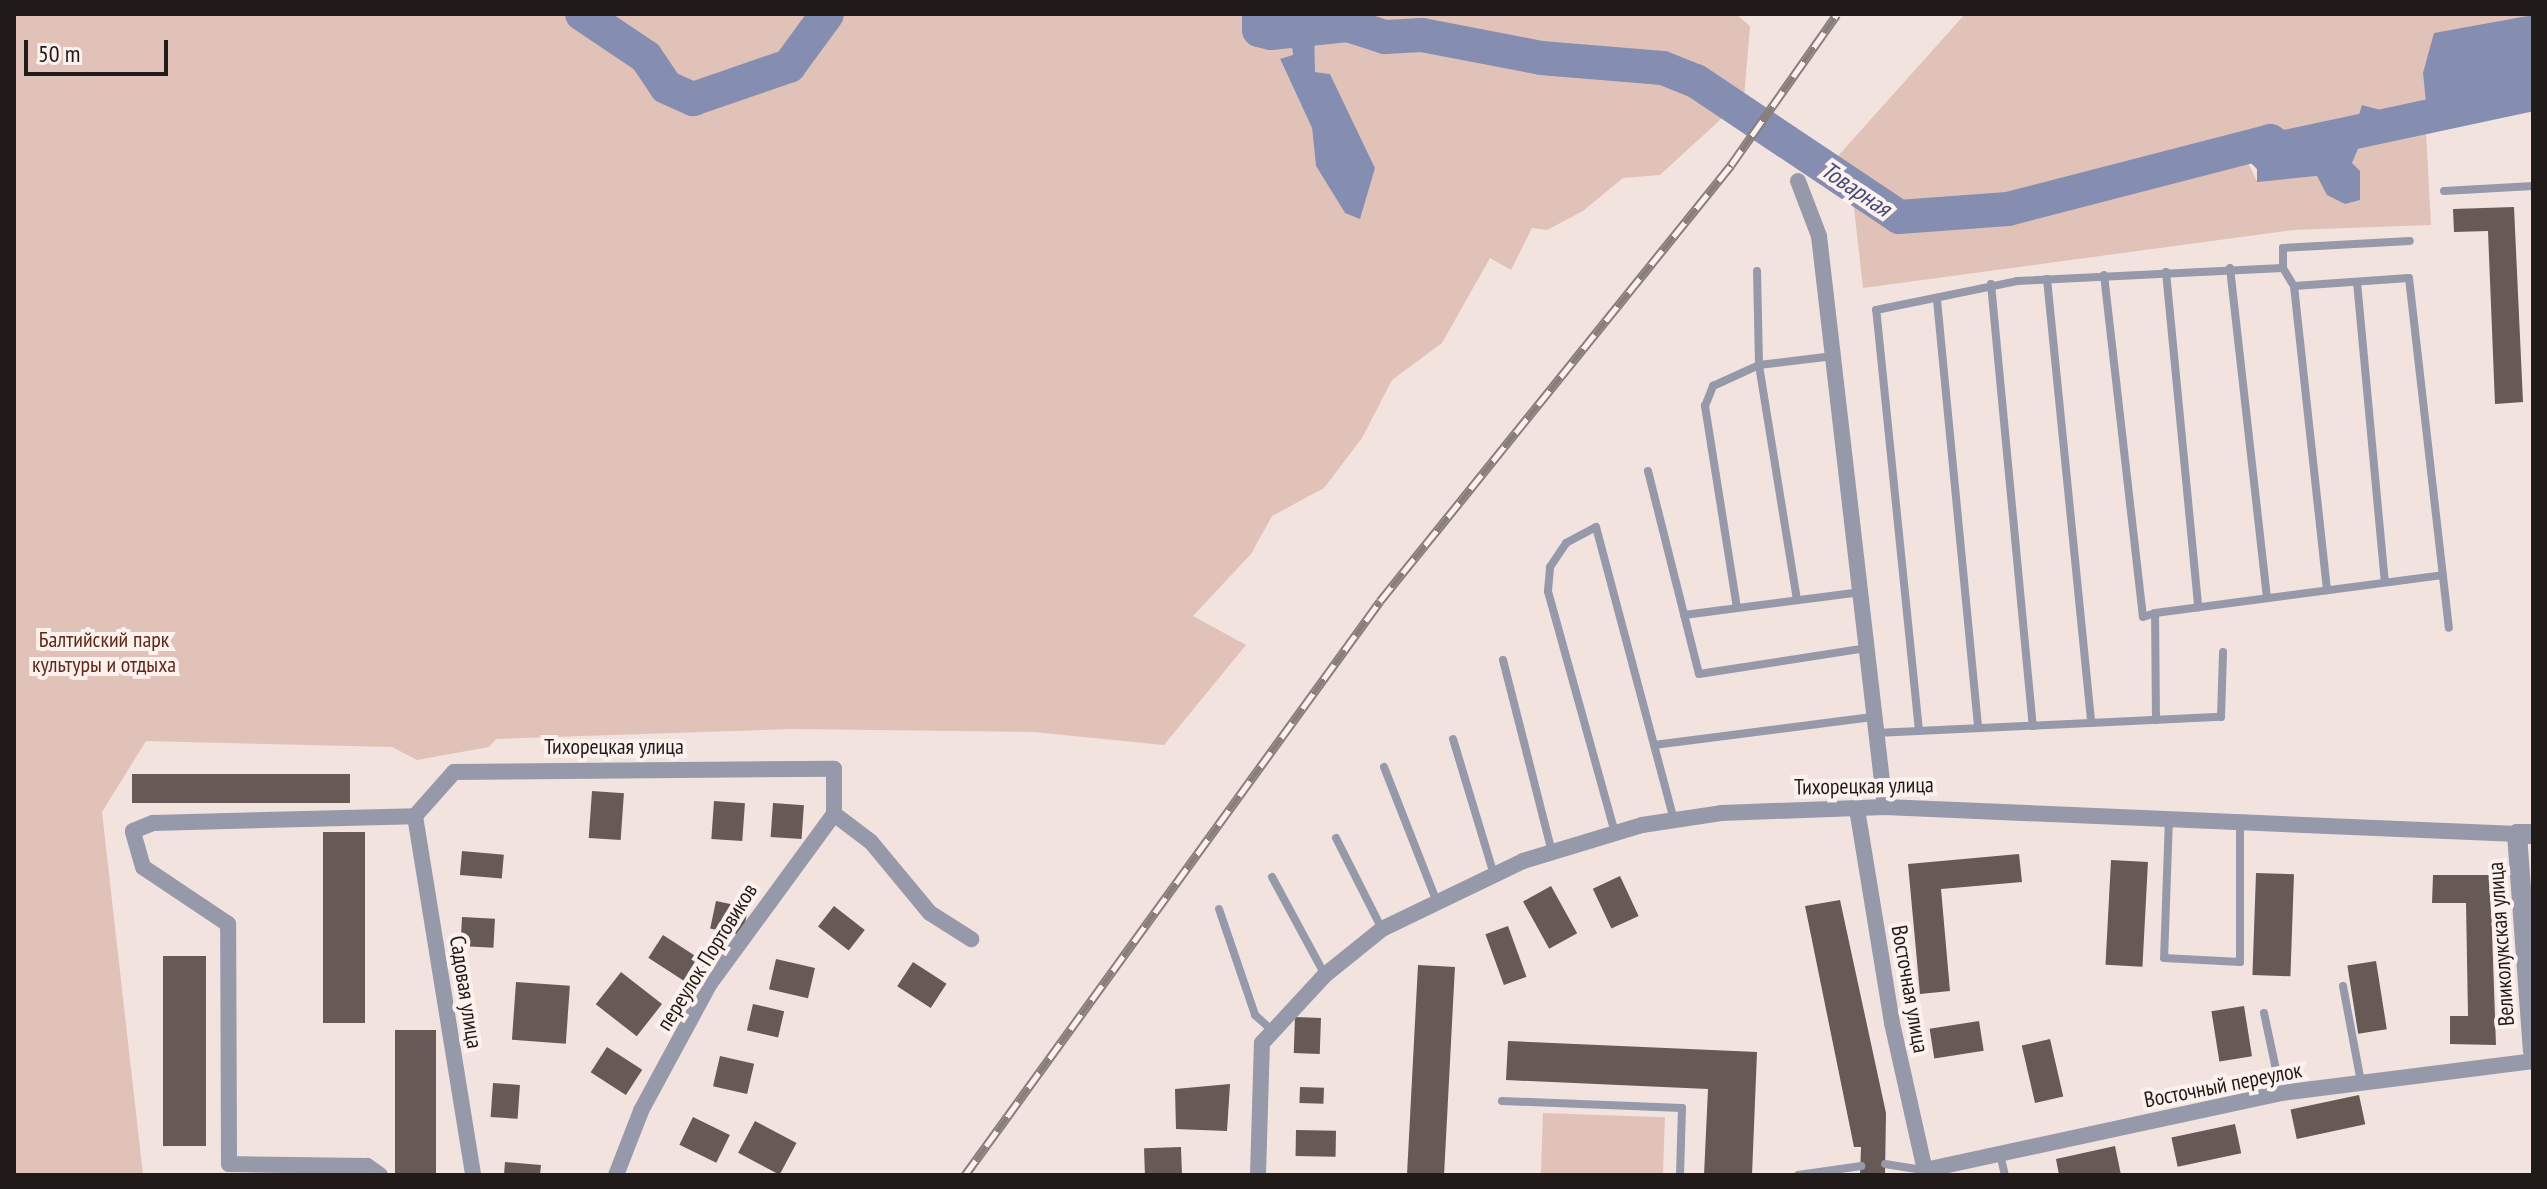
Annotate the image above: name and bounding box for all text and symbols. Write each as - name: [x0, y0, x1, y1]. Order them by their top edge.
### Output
- scale bar: [28, 24, 172, 74]
- text: 50 m: [38, 38, 80, 69]
- water label: Товарная: [1816, 155, 1896, 223]
- park label: Балтийский парк культуры и отдыха: [32, 626, 176, 678]
- street label: Тихорецкая улица: [544, 734, 684, 760]
- street label: Тихорецкая улица: [1794, 772, 1934, 800]
- street label: Великолукская улица: [2482, 861, 2520, 1027]
- street label: переулок Портовиков: [651, 879, 763, 1035]
- street label: Восточная улица: [1886, 923, 1934, 1055]
- street label: Садовая улица: [444, 934, 488, 1050]
- street label: Восточный переулок: [2142, 1057, 2304, 1113]

